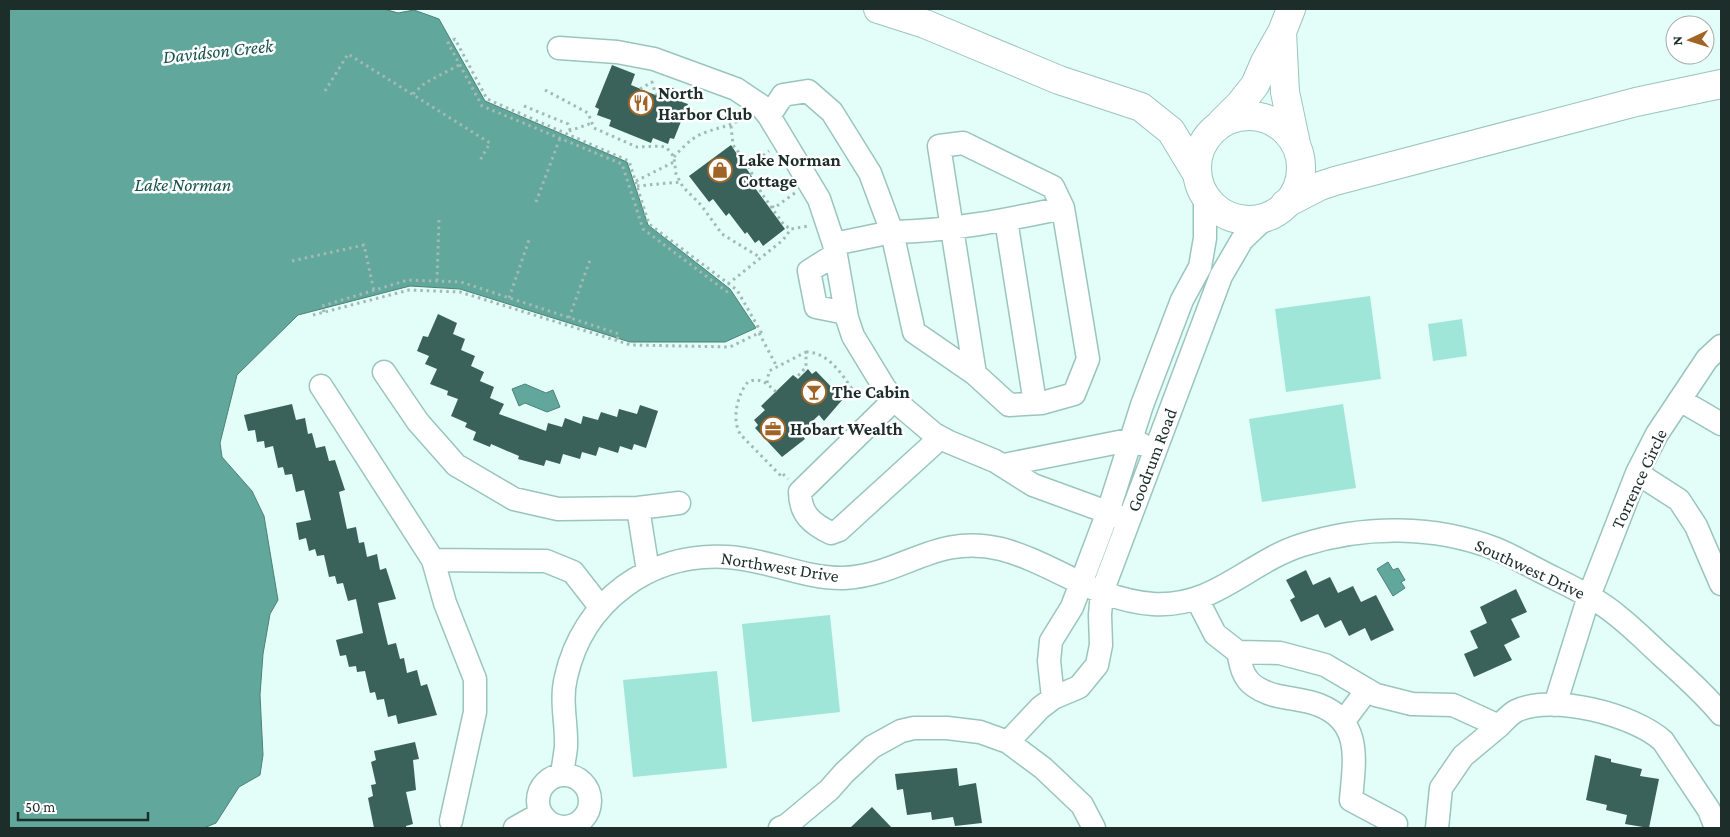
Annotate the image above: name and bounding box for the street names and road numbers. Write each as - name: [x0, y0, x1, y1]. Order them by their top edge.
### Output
- street label: Goodrum Road: [1123, 405, 1181, 514]
- street label: Torrence Circle: [1607, 426, 1671, 532]
- street label: Southwest Drive: [1472, 535, 1588, 603]
- street label: Northwest Drive: [720, 548, 841, 586]

